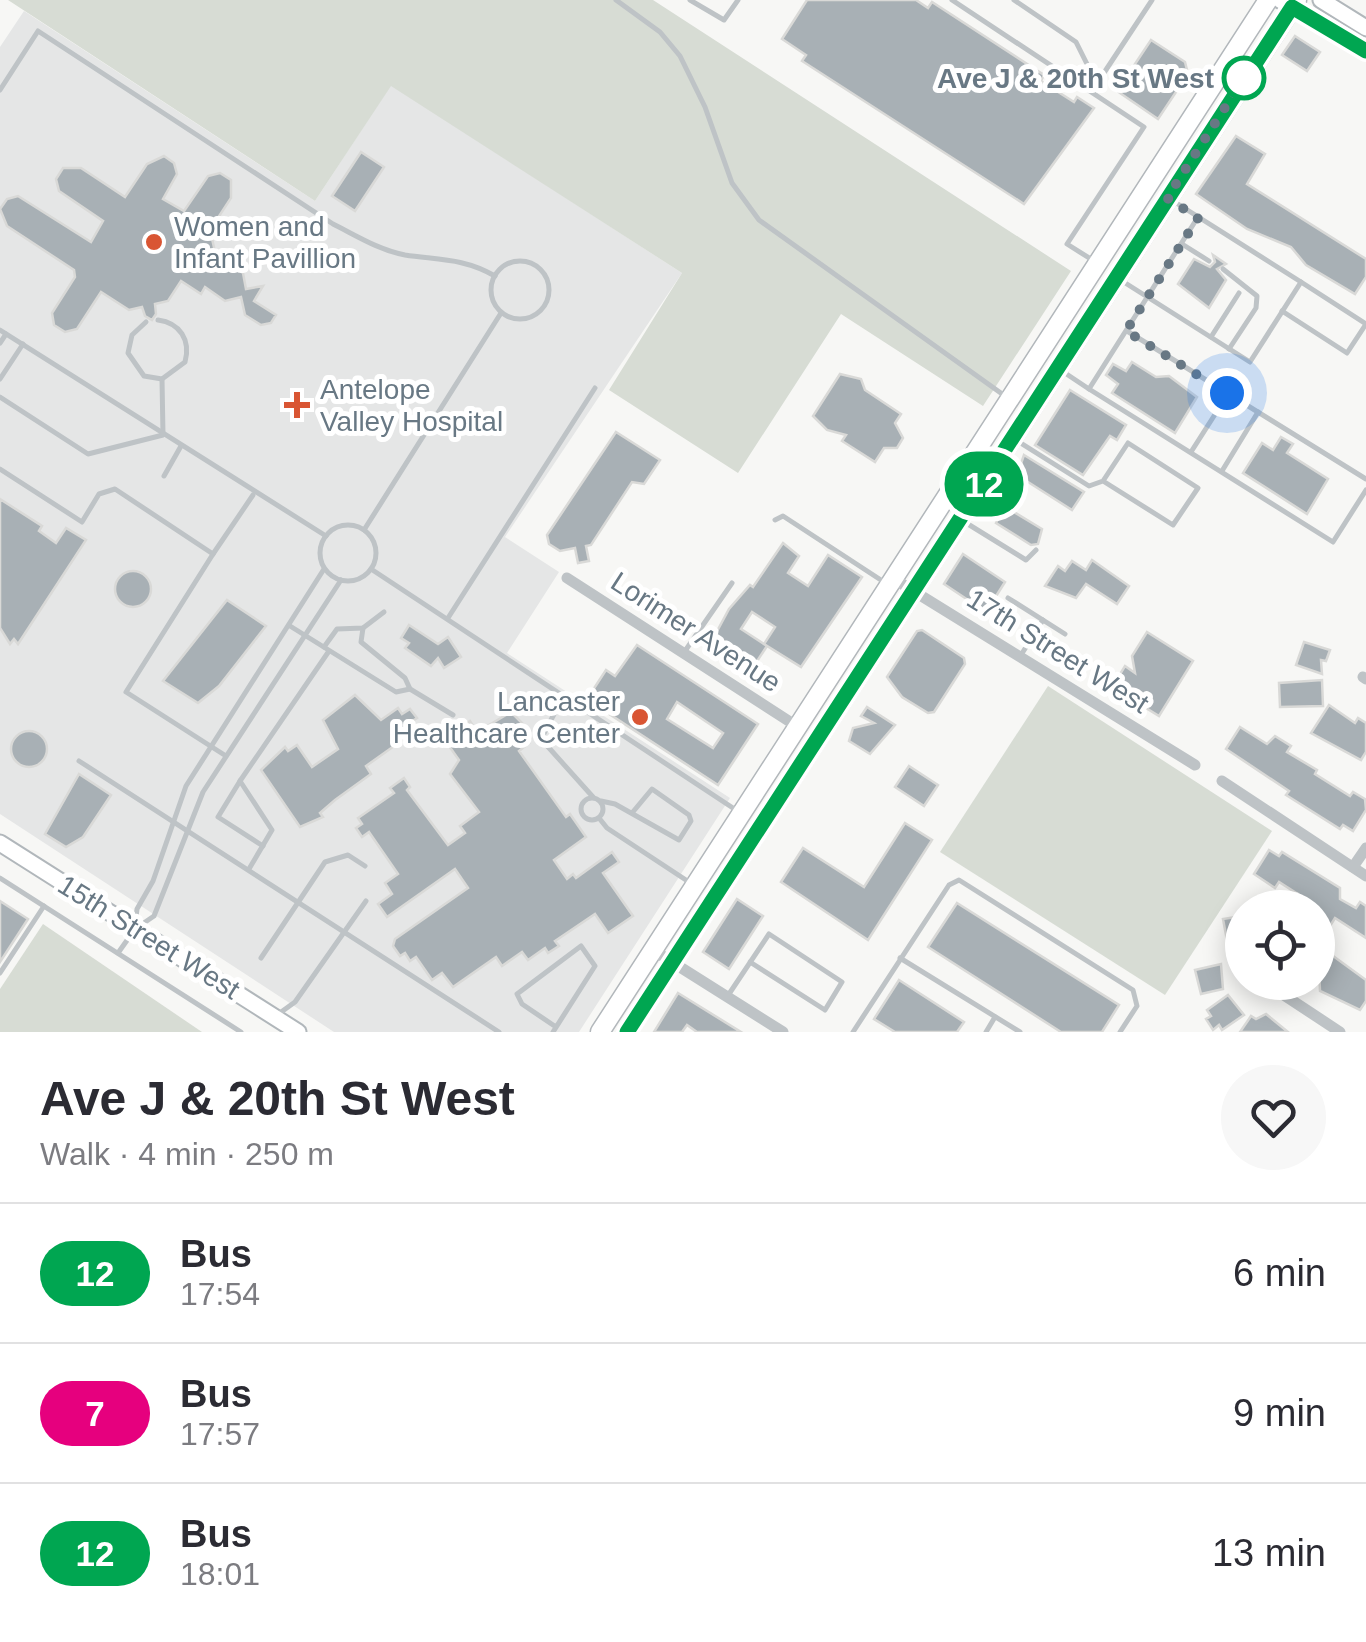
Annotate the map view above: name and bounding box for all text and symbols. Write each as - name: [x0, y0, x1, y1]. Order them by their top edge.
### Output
- marker: Ave J & 20th St West: [1223, 57, 1265, 99]
- place label: Ave J & 20th St West: [937, 63, 1214, 94]
- place label: Women and Infant Pavillion: [174, 211, 356, 274]
- marker: Women and Infant Pavillion: [143, 231, 165, 253]
- your location: [1202, 368, 1252, 418]
- place label: Antelope Valley Hospital: [320, 374, 503, 437]
- marker: Antelope Valley Hospital: [284, 392, 310, 418]
- line badge: 12: [939, 452, 1029, 516]
- text: 12: [965, 465, 1003, 504]
- street label: Lorimer Avenue: [606, 566, 786, 698]
- street label: 17th Street West: [962, 583, 1155, 719]
- place label: Lancaster Healthcare Center: [393, 686, 620, 749]
- marker: Lancaster Healthcare Center: [629, 706, 651, 728]
- street label: 15th Street West: [53, 869, 246, 1005]
- map controls: [1225, 890, 1335, 1000]
- button: locate: [1225, 890, 1335, 1000]
- button: heart: [1221, 1065, 1326, 1170]
- text: Ave J & 20th St West: [40, 1072, 515, 1125]
- text: Walk · 4 min · 250 m: [40, 1136, 334, 1172]
- text: Bus: [180, 1233, 252, 1275]
- text: 6 min: [1233, 1252, 1326, 1294]
- text: 12: [76, 1254, 114, 1293]
- text: 17:54: [180, 1276, 260, 1312]
- text: Bus: [180, 1373, 252, 1415]
- text: 9 min: [1233, 1392, 1326, 1434]
- text: 7: [85, 1394, 105, 1433]
- text: 17:57: [180, 1416, 260, 1452]
- text: Bus: [180, 1513, 252, 1555]
- text: 13 min: [1212, 1532, 1326, 1574]
- text: 12: [76, 1534, 114, 1573]
- text: 18:01: [180, 1556, 260, 1592]

